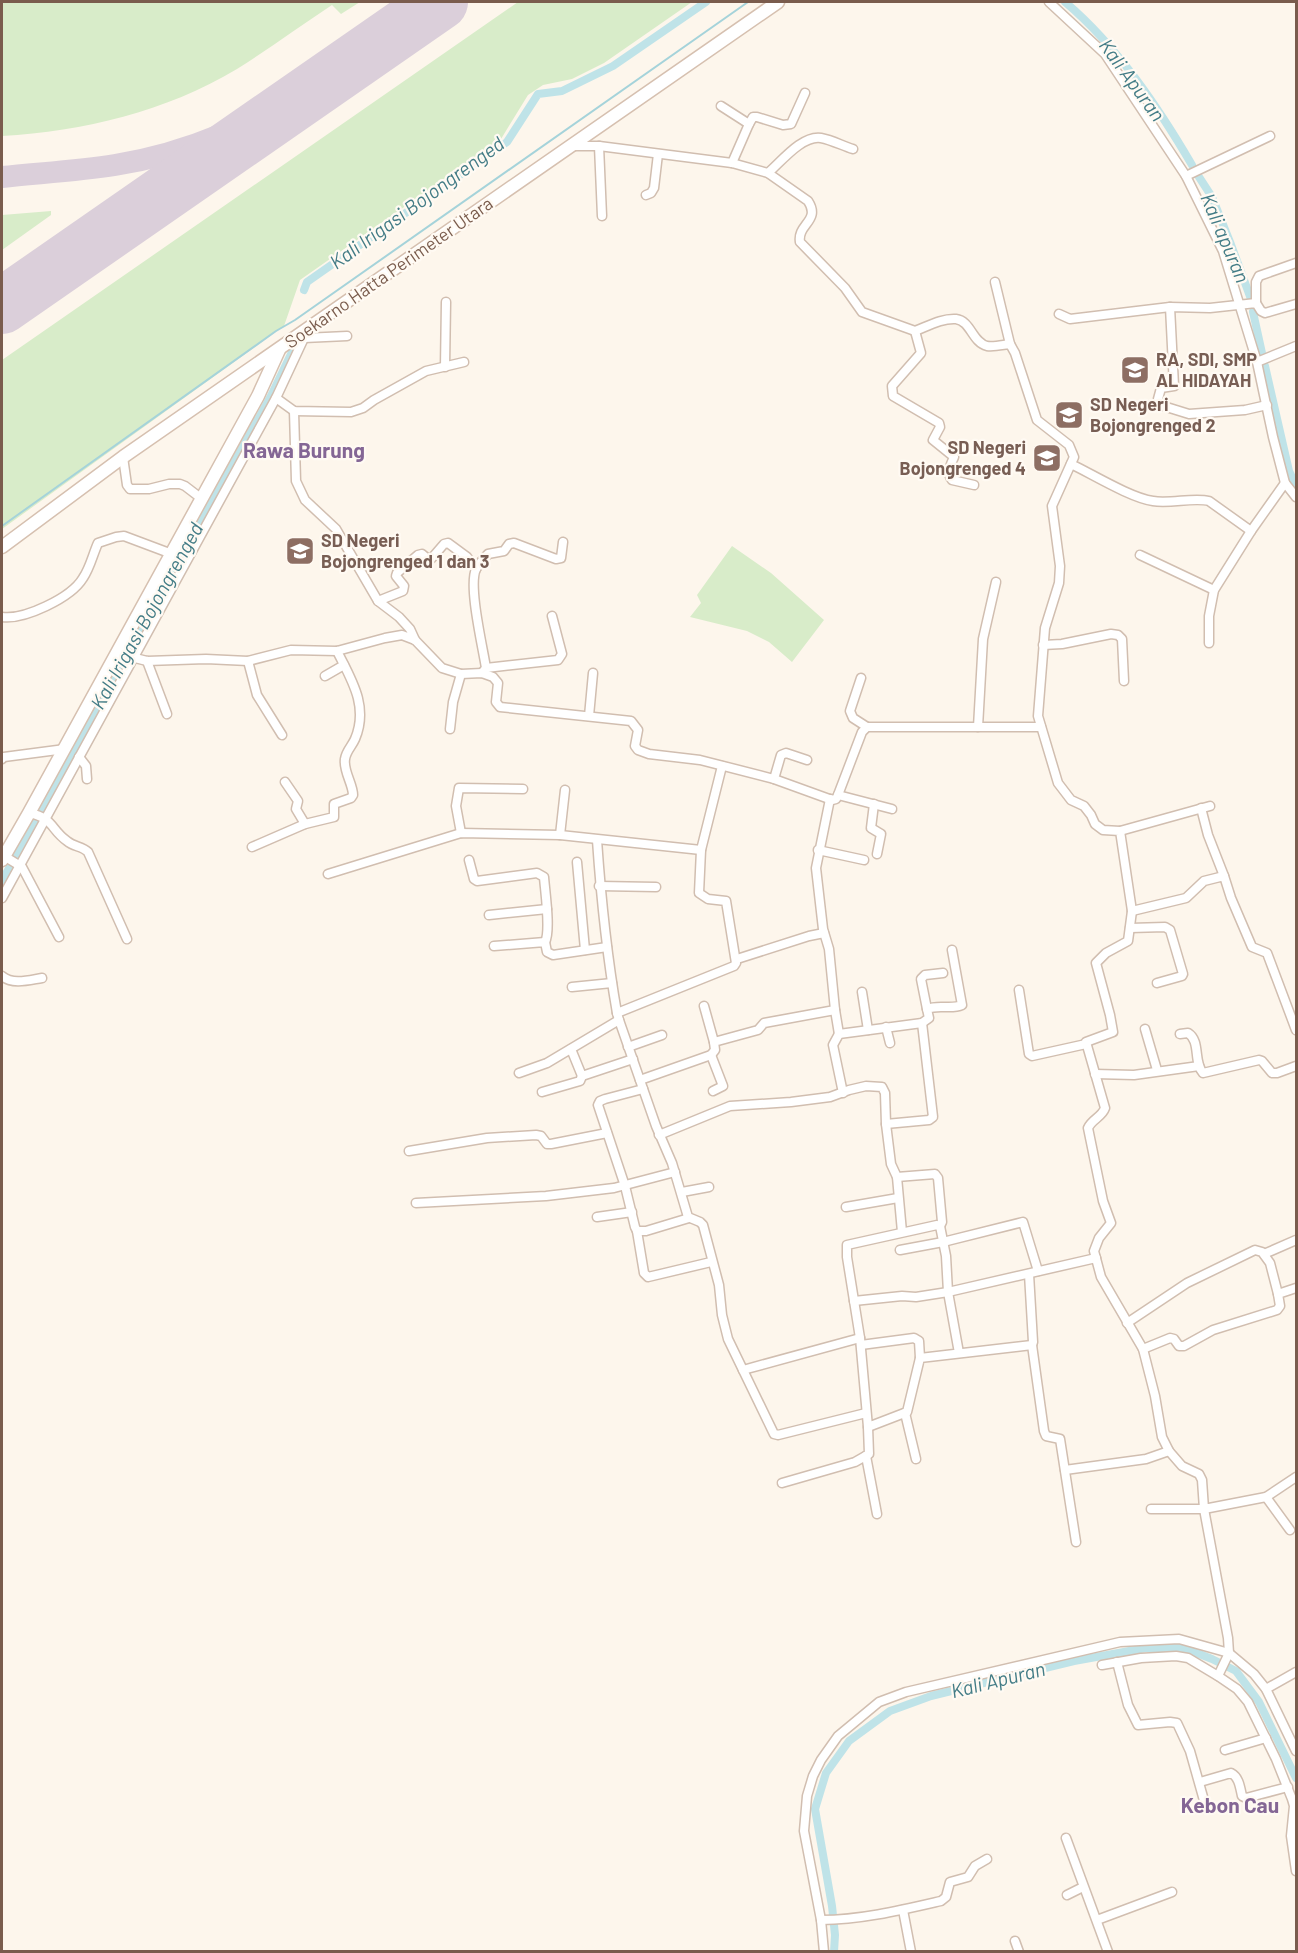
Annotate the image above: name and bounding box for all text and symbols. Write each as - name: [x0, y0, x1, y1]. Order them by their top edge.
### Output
- water label: Kali Apuran: [1095, 33, 1171, 125]
- water label: Kali Irigasi Bojongrenged: [325, 131, 509, 274]
- water label: Kali apuran: [1196, 189, 1256, 286]
- street label: Soekarno Hatta Perimeter Utara: [280, 192, 497, 353]
- place label: RA, SDI, SMP AL HIDAYAH: [1156, 348, 1257, 391]
- school or university icon: RA, SDI, SMP AL HIDAYAH: [1119, 354, 1151, 386]
- place label: SD Negeri Bojongrenged 2: [1090, 393, 1216, 436]
- school or university icon: SD Negeri Bojongrenged 2: [1053, 399, 1085, 431]
- place label: SD Negeri Bojongrenged 4: [900, 436, 1026, 479]
- district label: Rawa Burung: [243, 437, 365, 462]
- school or university icon: SD Negeri Bojongrenged 4: [1031, 442, 1063, 474]
- water label: Kali Irigasi Bojongrenged: [85, 518, 208, 713]
- place label: SD Negeri Bojongrenged 1 dan 3: [321, 529, 489, 572]
- school or university icon: SD Negeri Bojongrenged 1 dan 3: [284, 535, 316, 567]
- water label: Kali Apuran: [948, 1656, 1047, 1702]
- district label: Kebon Cau: [1181, 1792, 1279, 1817]

